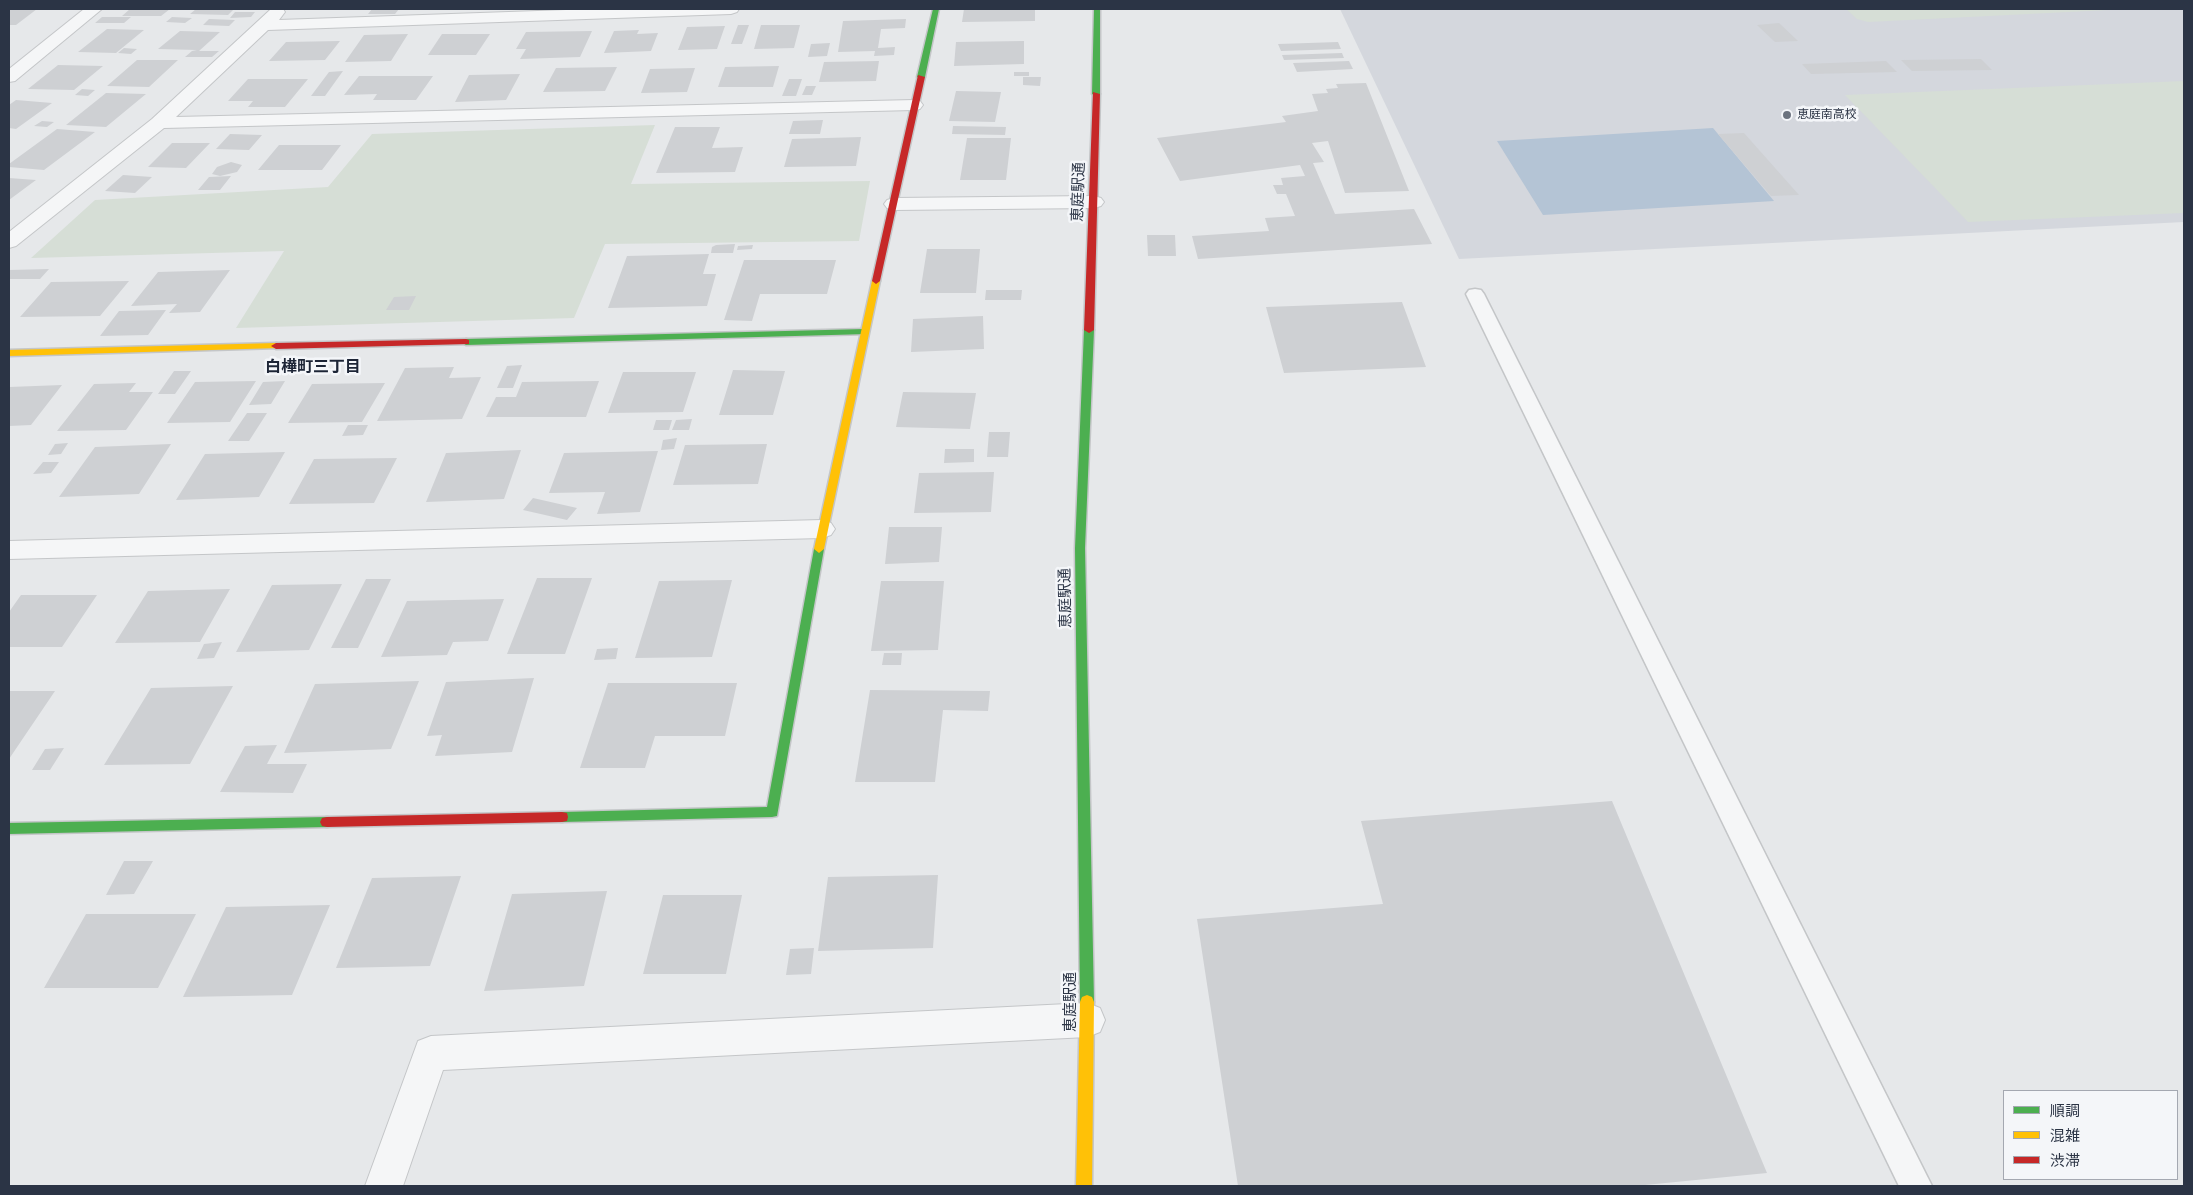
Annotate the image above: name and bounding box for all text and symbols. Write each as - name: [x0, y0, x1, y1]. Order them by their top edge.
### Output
- place label: 恵庭南高校: [1797, 108, 1857, 122]
- marker: 恵庭南高校: [1781, 109, 1793, 121]
- street label: 恵庭駅通: [1069, 162, 1089, 222]
- district label: 白樺町三丁目: [265, 358, 361, 378]
- street label: 恵庭駅通: [1056, 568, 1076, 628]
- street label: 恵庭駅通: [1062, 972, 1080, 1032]
- legend: [2003, 1090, 2178, 1180]
- text: 順調: [2050, 1102, 2080, 1120]
- text: 混雑: [2050, 1127, 2080, 1145]
- text: 渋滞: [2050, 1152, 2080, 1170]

